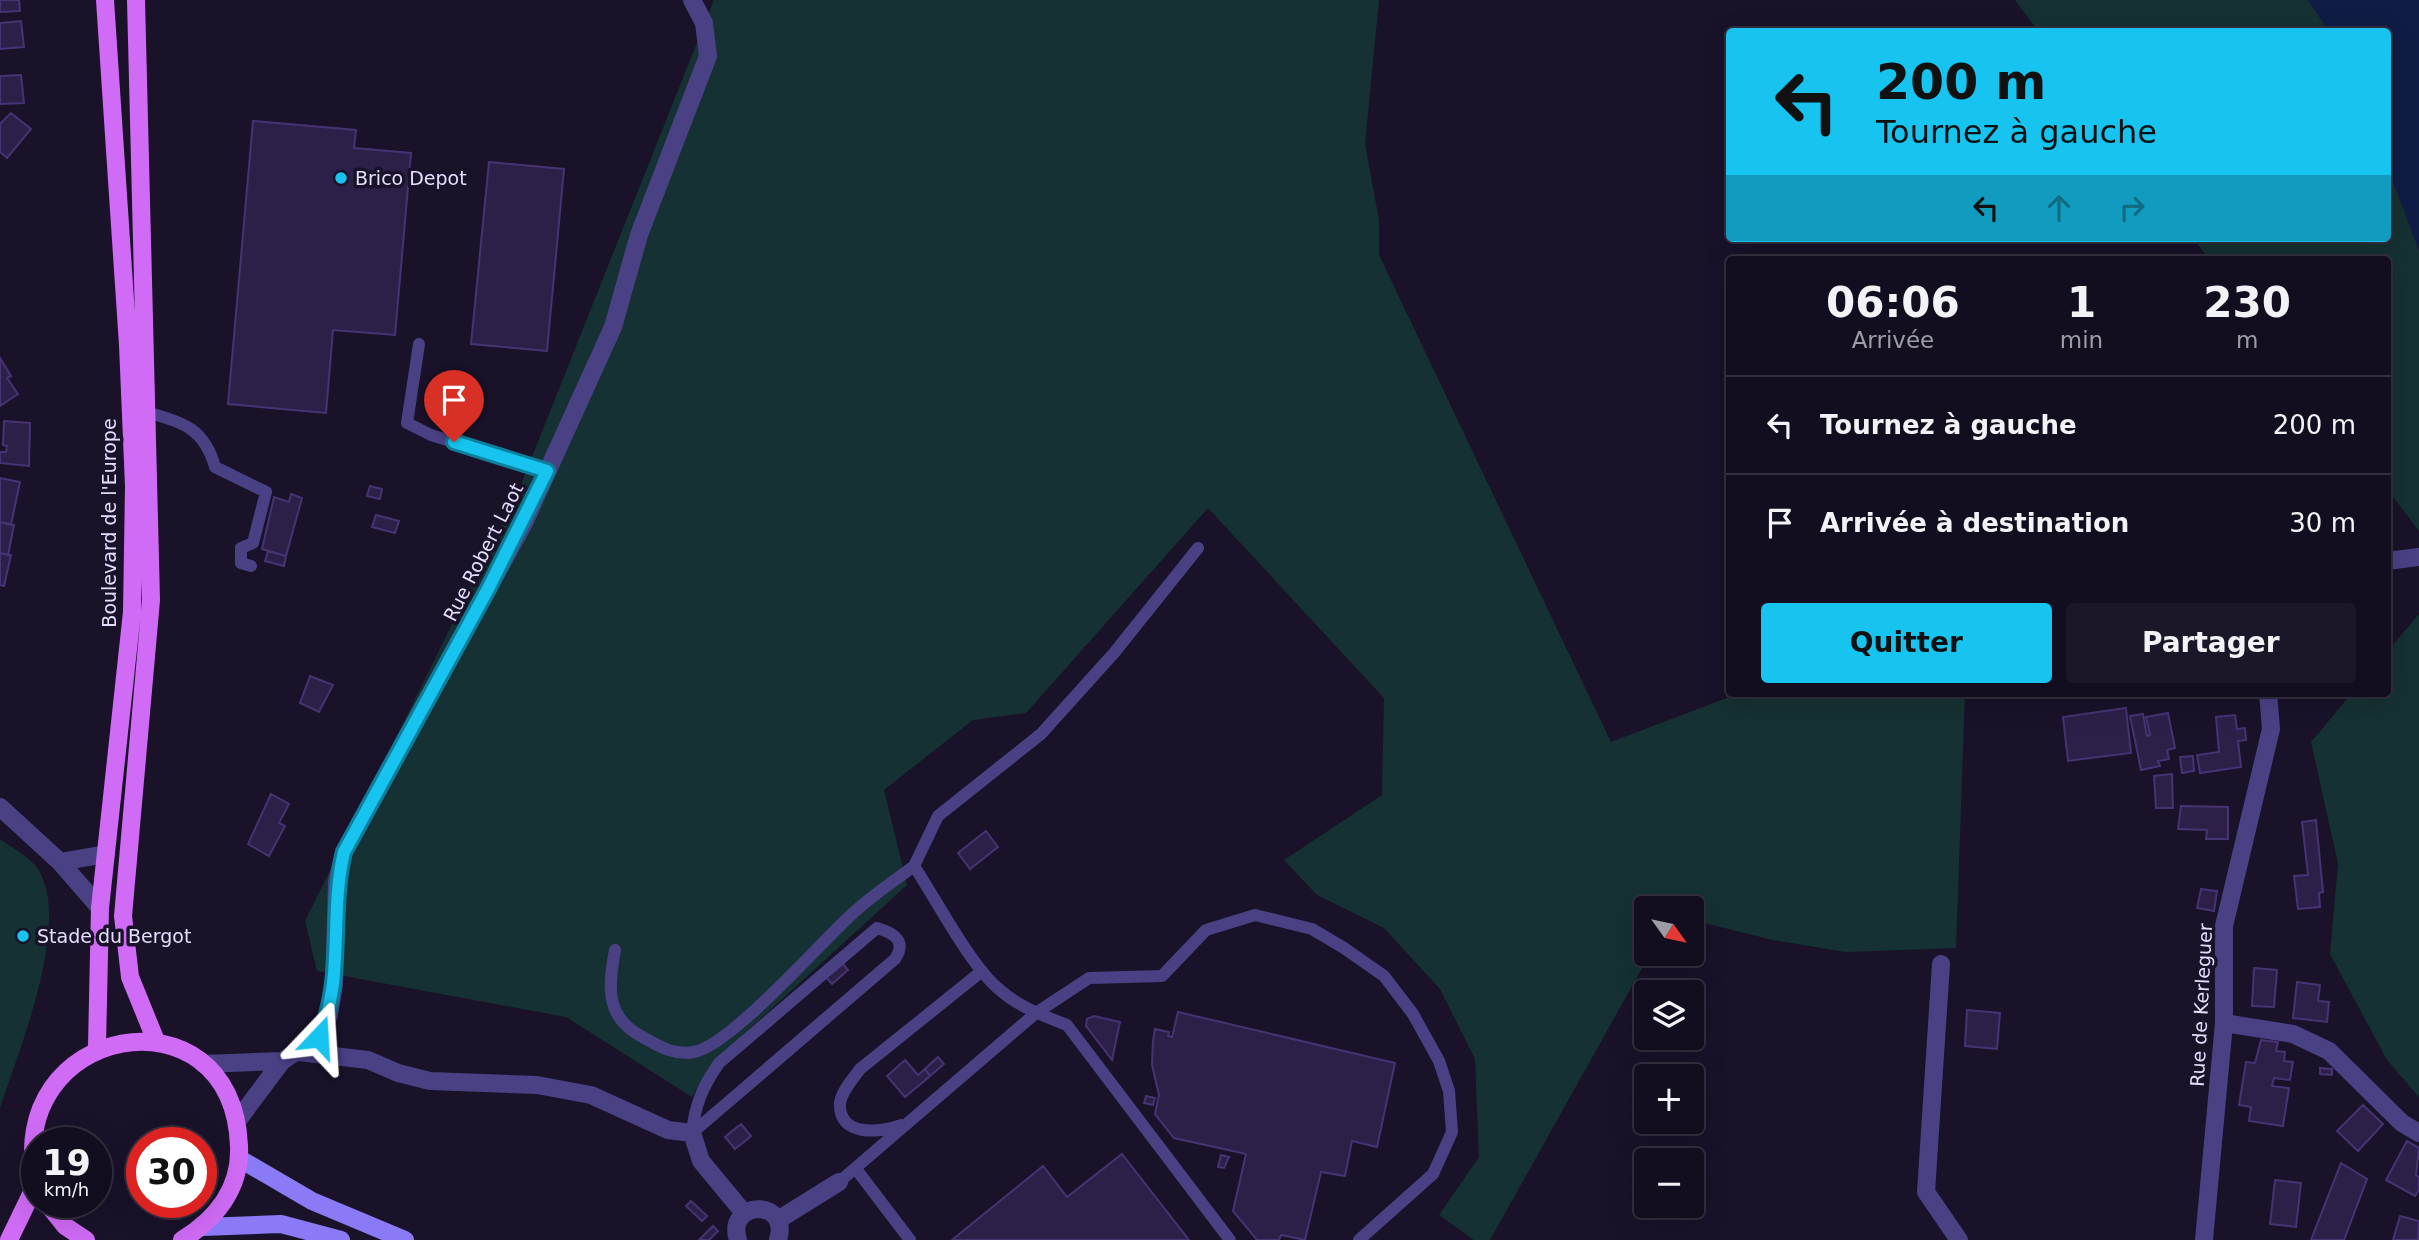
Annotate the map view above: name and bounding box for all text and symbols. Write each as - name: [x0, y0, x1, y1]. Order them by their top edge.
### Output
- text: 200 m: [1876, 54, 2046, 111]
- icon: left: [1761, 56, 1852, 147]
- text: Tournez à gauche: [1876, 113, 2157, 151]
- place label: Brico Depot: [355, 167, 467, 189]
- marker: Brico Depot: [333, 170, 349, 186]
- icon: left: [1967, 189, 2005, 227]
- icon: ahead: [2040, 189, 2078, 227]
- icon: right: [2113, 189, 2151, 227]
- text: 06:06: [1826, 278, 1960, 327]
- text: 1: [2067, 278, 2096, 327]
- text: 230: [2203, 278, 2291, 327]
- text: Arrivée: [1852, 327, 1934, 353]
- text: min: [2060, 327, 2103, 353]
- text: m: [2236, 327, 2258, 353]
- pin: [424, 370, 484, 442]
- icon: arrive: [435, 381, 473, 419]
- icon: left: [1761, 406, 1799, 444]
- text: Tournez à gauche: [1820, 410, 2077, 440]
- text: 200 m: [2273, 410, 2356, 440]
- street label: Boulevard de l'Europe: [98, 418, 120, 628]
- street label: Rue Robert Laot: [439, 479, 527, 625]
- icon: arrive: [1761, 504, 1799, 542]
- text: Arrivée à destination: [1820, 508, 2129, 538]
- text: 30 m: [2289, 508, 2356, 538]
- button: Quitter: [1761, 603, 2052, 683]
- button: Partager: [2066, 603, 2356, 683]
- north arrow: [1634, 896, 1704, 966]
- map controls: [1634, 896, 1704, 1218]
- street label: Rue de Kerleguer: [2186, 923, 2216, 1087]
- place label: Stade du Bergot: [37, 925, 191, 947]
- marker: Stade du Bergot: [15, 928, 31, 944]
- button: layers: [1634, 980, 1704, 1050]
- position arrow: [282, 1000, 356, 1074]
- button: +: [1634, 1064, 1704, 1134]
- speed limit sign: 30: [126, 1127, 217, 1218]
- text: 19: [42, 1143, 91, 1183]
- button: −: [1634, 1148, 1704, 1218]
- text: km/h: [44, 1179, 89, 1200]

